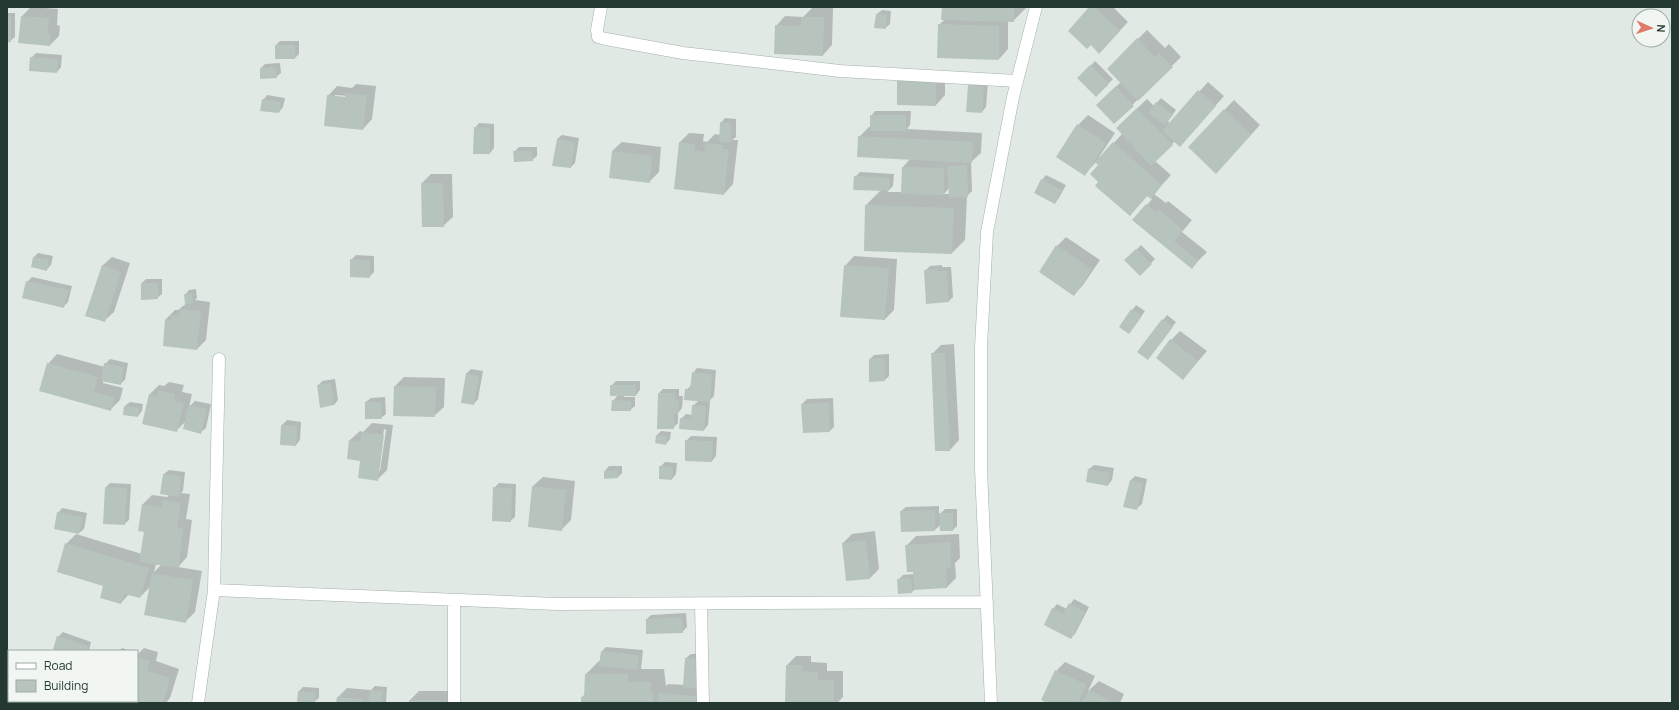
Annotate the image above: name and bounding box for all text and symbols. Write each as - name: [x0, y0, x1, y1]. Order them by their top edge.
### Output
- north arrow: [1631, 8, 1671, 48]
- text: N: [1654, 24, 1669, 33]
- legend: [8, 650, 138, 702]
- text: Road: [44, 657, 72, 674]
- text: Building: [44, 677, 88, 694]

